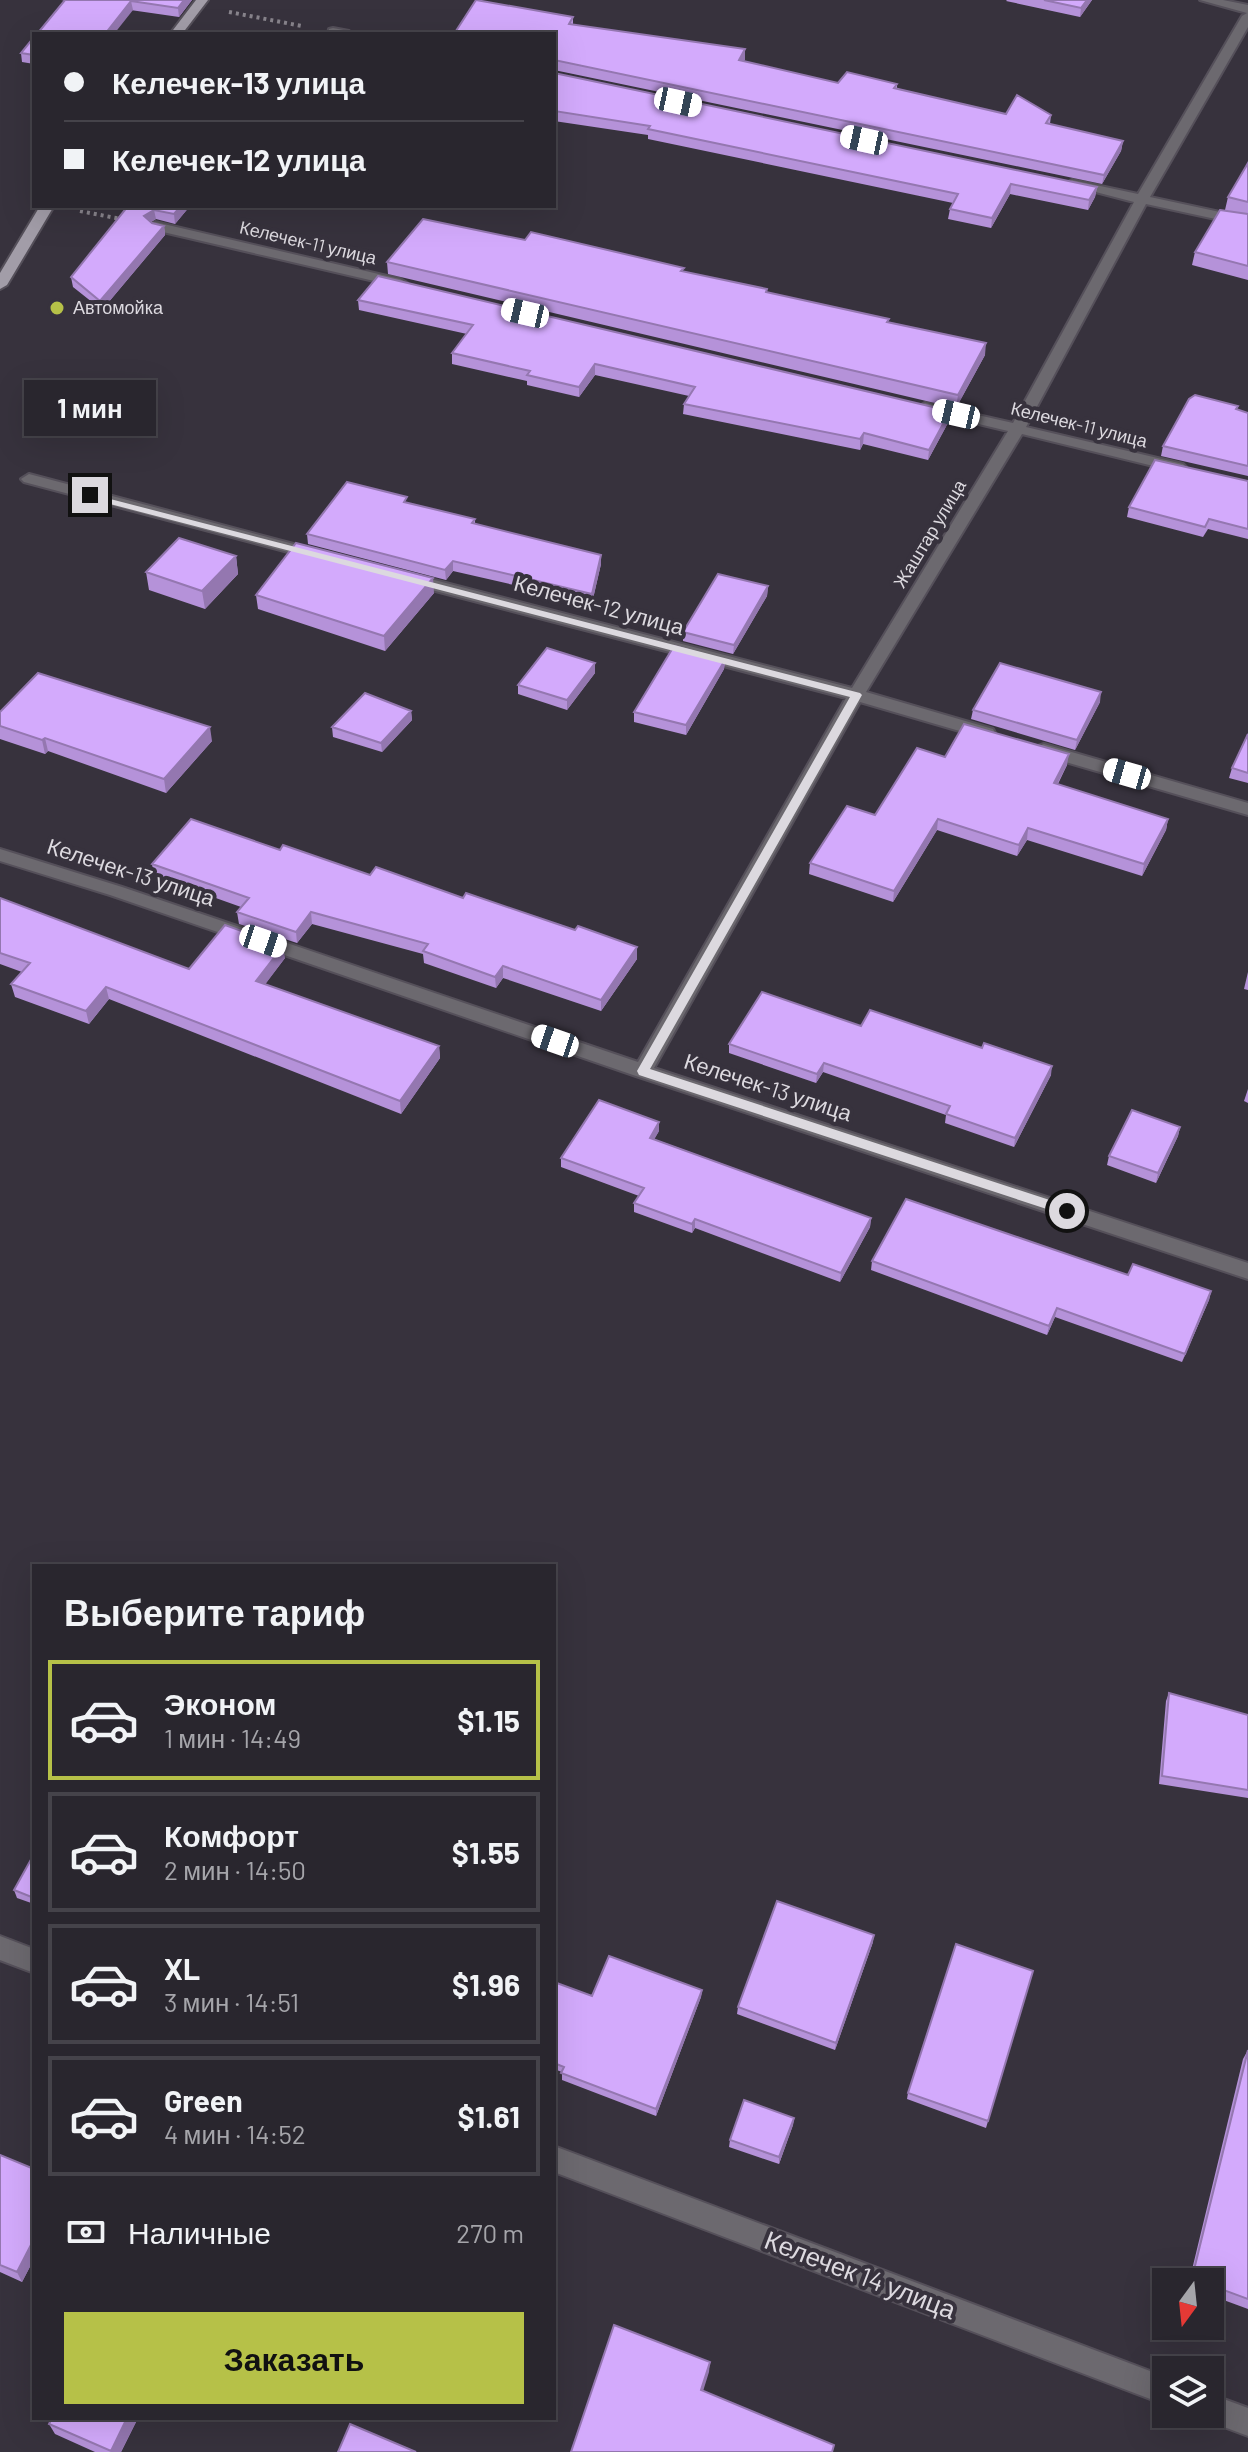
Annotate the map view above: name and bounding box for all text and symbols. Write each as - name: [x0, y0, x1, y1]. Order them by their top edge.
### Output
- text: Келечек-13 улица: [112, 64, 365, 100]
- car: [652, 85, 704, 119]
- car: [838, 123, 890, 157]
- text: Келечек-12 улица: [112, 141, 366, 177]
- street label: Келечек-11 улица: [238, 216, 380, 269]
- place label: Автомойка: [73, 296, 164, 318]
- car: [499, 296, 551, 330]
- marker: Автомойка: [48, 299, 66, 317]
- callout: 1 мин: [24, 379, 156, 435]
- text: 1 мин: [57, 392, 123, 423]
- street label: Келечек-11 улица: [1009, 396, 1151, 452]
- car: [930, 397, 982, 431]
- street label: Жаштар улица: [888, 475, 971, 592]
- route end: [72, 477, 108, 513]
- street label: Келечек-12 улица: [511, 569, 688, 640]
- car: [1101, 756, 1153, 792]
- street label: Келечек-13 улица: [44, 832, 219, 912]
- car: [236, 922, 290, 960]
- car: [528, 1022, 582, 1060]
- street label: Келечек-13 улица: [681, 1047, 856, 1127]
- route start: [1049, 1193, 1085, 1229]
- text: Выберите тариф: [64, 1590, 365, 1633]
- icon: car: [68, 1684, 140, 1756]
- text: Эконом: [164, 1685, 277, 1721]
- text: $1.15: [457, 1702, 520, 1738]
- text: 1 мин · 14:49: [164, 1722, 301, 1753]
- icon: car: [68, 1816, 140, 1888]
- text: Комфорт: [164, 1817, 299, 1853]
- text: $1.55: [452, 1834, 520, 1870]
- text: 2 мин · 14:50: [164, 1854, 306, 1885]
- icon: car: [68, 1948, 140, 2020]
- text: XL: [164, 1950, 200, 1986]
- text: $1.96: [452, 1966, 520, 2002]
- text: 3 мин · 14:51: [164, 1986, 299, 2017]
- icon: car: [68, 2080, 140, 2152]
- text: Green: [164, 2082, 243, 2118]
- text: $1.61: [458, 2098, 520, 2134]
- text: 4 мин · 14:52: [164, 2118, 306, 2149]
- icon: cash: [64, 2210, 108, 2254]
- text: Наличные: [128, 2214, 271, 2250]
- text: 270 m: [456, 2217, 524, 2248]
- street label: Келечек 14 улица: [761, 2223, 961, 2324]
- north arrow: [1152, 2268, 1224, 2340]
- map controls: [1152, 2268, 1224, 2428]
- button: Заказать: [64, 2312, 524, 2404]
- button: layers: [1152, 2356, 1224, 2428]

